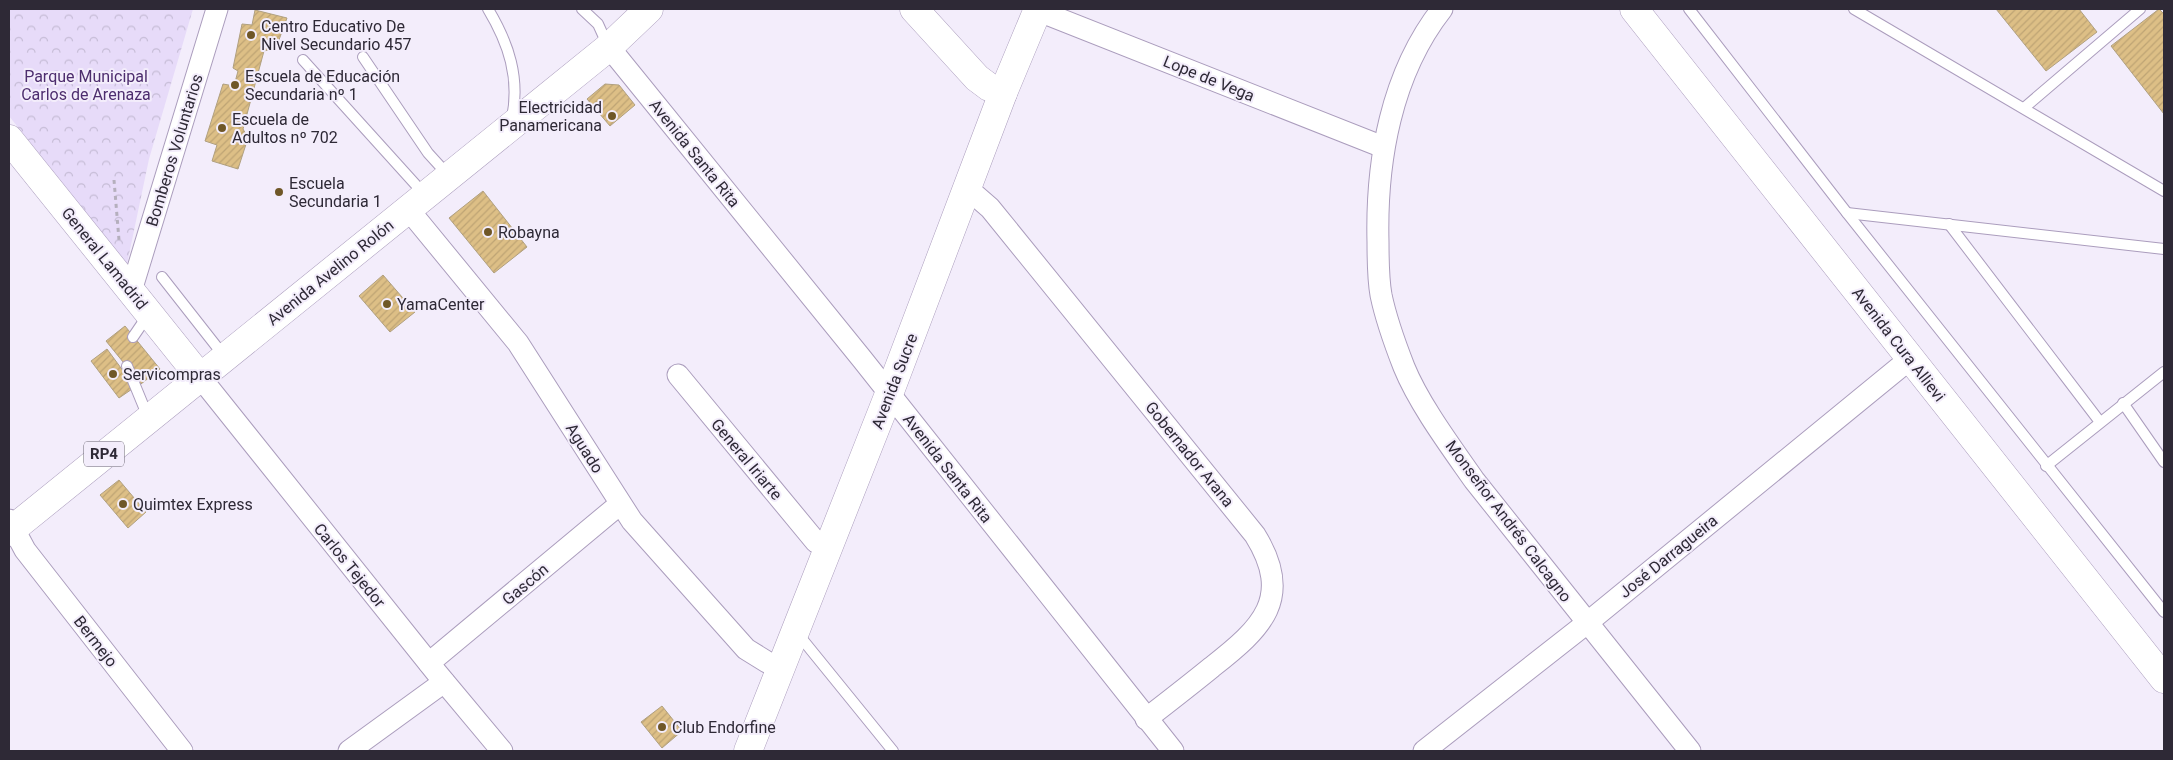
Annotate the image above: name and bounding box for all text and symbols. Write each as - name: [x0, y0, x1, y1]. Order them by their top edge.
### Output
- place label: Centro Educativo De Nivel Secundario 457: [261, 17, 411, 54]
- marker: Centro Educativo De Nivel Secundario 457: [245, 29, 257, 41]
- street label: Lope de Vega: [1160, 52, 1257, 105]
- park label: Parque Municipal Carlos de Arenaza: [21, 67, 151, 104]
- place label: Escuela de Educación Secundaria nº 1: [245, 67, 400, 104]
- street label: Bomberos Voluntarios: [142, 72, 207, 229]
- marker: Escuela de Educación Secundaria nº 1: [229, 79, 241, 91]
- street label: Avenida Santa Rita: [645, 96, 744, 211]
- place label: Electricidad Panamericana: [499, 98, 602, 135]
- place label: Escuela de Adultos nº 702: [232, 110, 338, 147]
- marker: Electricidad Panamericana: [606, 110, 618, 122]
- marker: Escuela de Adultos nº 702: [216, 122, 228, 134]
- place label: Escuela Secundaria 1: [289, 174, 382, 211]
- marker: Escuela Secundaria 1: [273, 186, 285, 198]
- street label: General Lamadrid: [58, 203, 152, 313]
- street label: Avenida Avelino Rolón: [263, 216, 397, 329]
- place label: Robayna: [498, 223, 560, 242]
- marker: Robayna: [482, 226, 494, 238]
- street label: Avenida Cura Allievi: [1848, 283, 1949, 405]
- place label: YamaCenter: [397, 295, 485, 314]
- marker: YamaCenter: [381, 298, 393, 310]
- street label: Avenida Sucre: [867, 331, 921, 432]
- place label: Servicompras: [123, 365, 221, 384]
- marker: Servicompras: [107, 368, 119, 380]
- street label: Gobernador Arana: [1141, 398, 1238, 511]
- street label: Avenida Santa Rita: [899, 410, 996, 527]
- street label: General Iriarte: [707, 415, 786, 504]
- street label: Aguado: [562, 420, 607, 477]
- street label: Monseñor Andrés Calcagno: [1442, 437, 1576, 606]
- road number: RP4: [84, 442, 124, 466]
- place label: Quimtex Express: [133, 495, 253, 514]
- marker: Quimtex Express: [117, 498, 129, 510]
- street label: José Darragueira: [1615, 511, 1721, 602]
- street label: Carlos Tejedor: [310, 519, 390, 612]
- street label: Gascón: [498, 560, 552, 609]
- street label: Bermejo: [70, 612, 121, 671]
- place label: Club Endorfine: [672, 718, 776, 737]
- marker: Club Endorfine: [656, 721, 668, 733]

